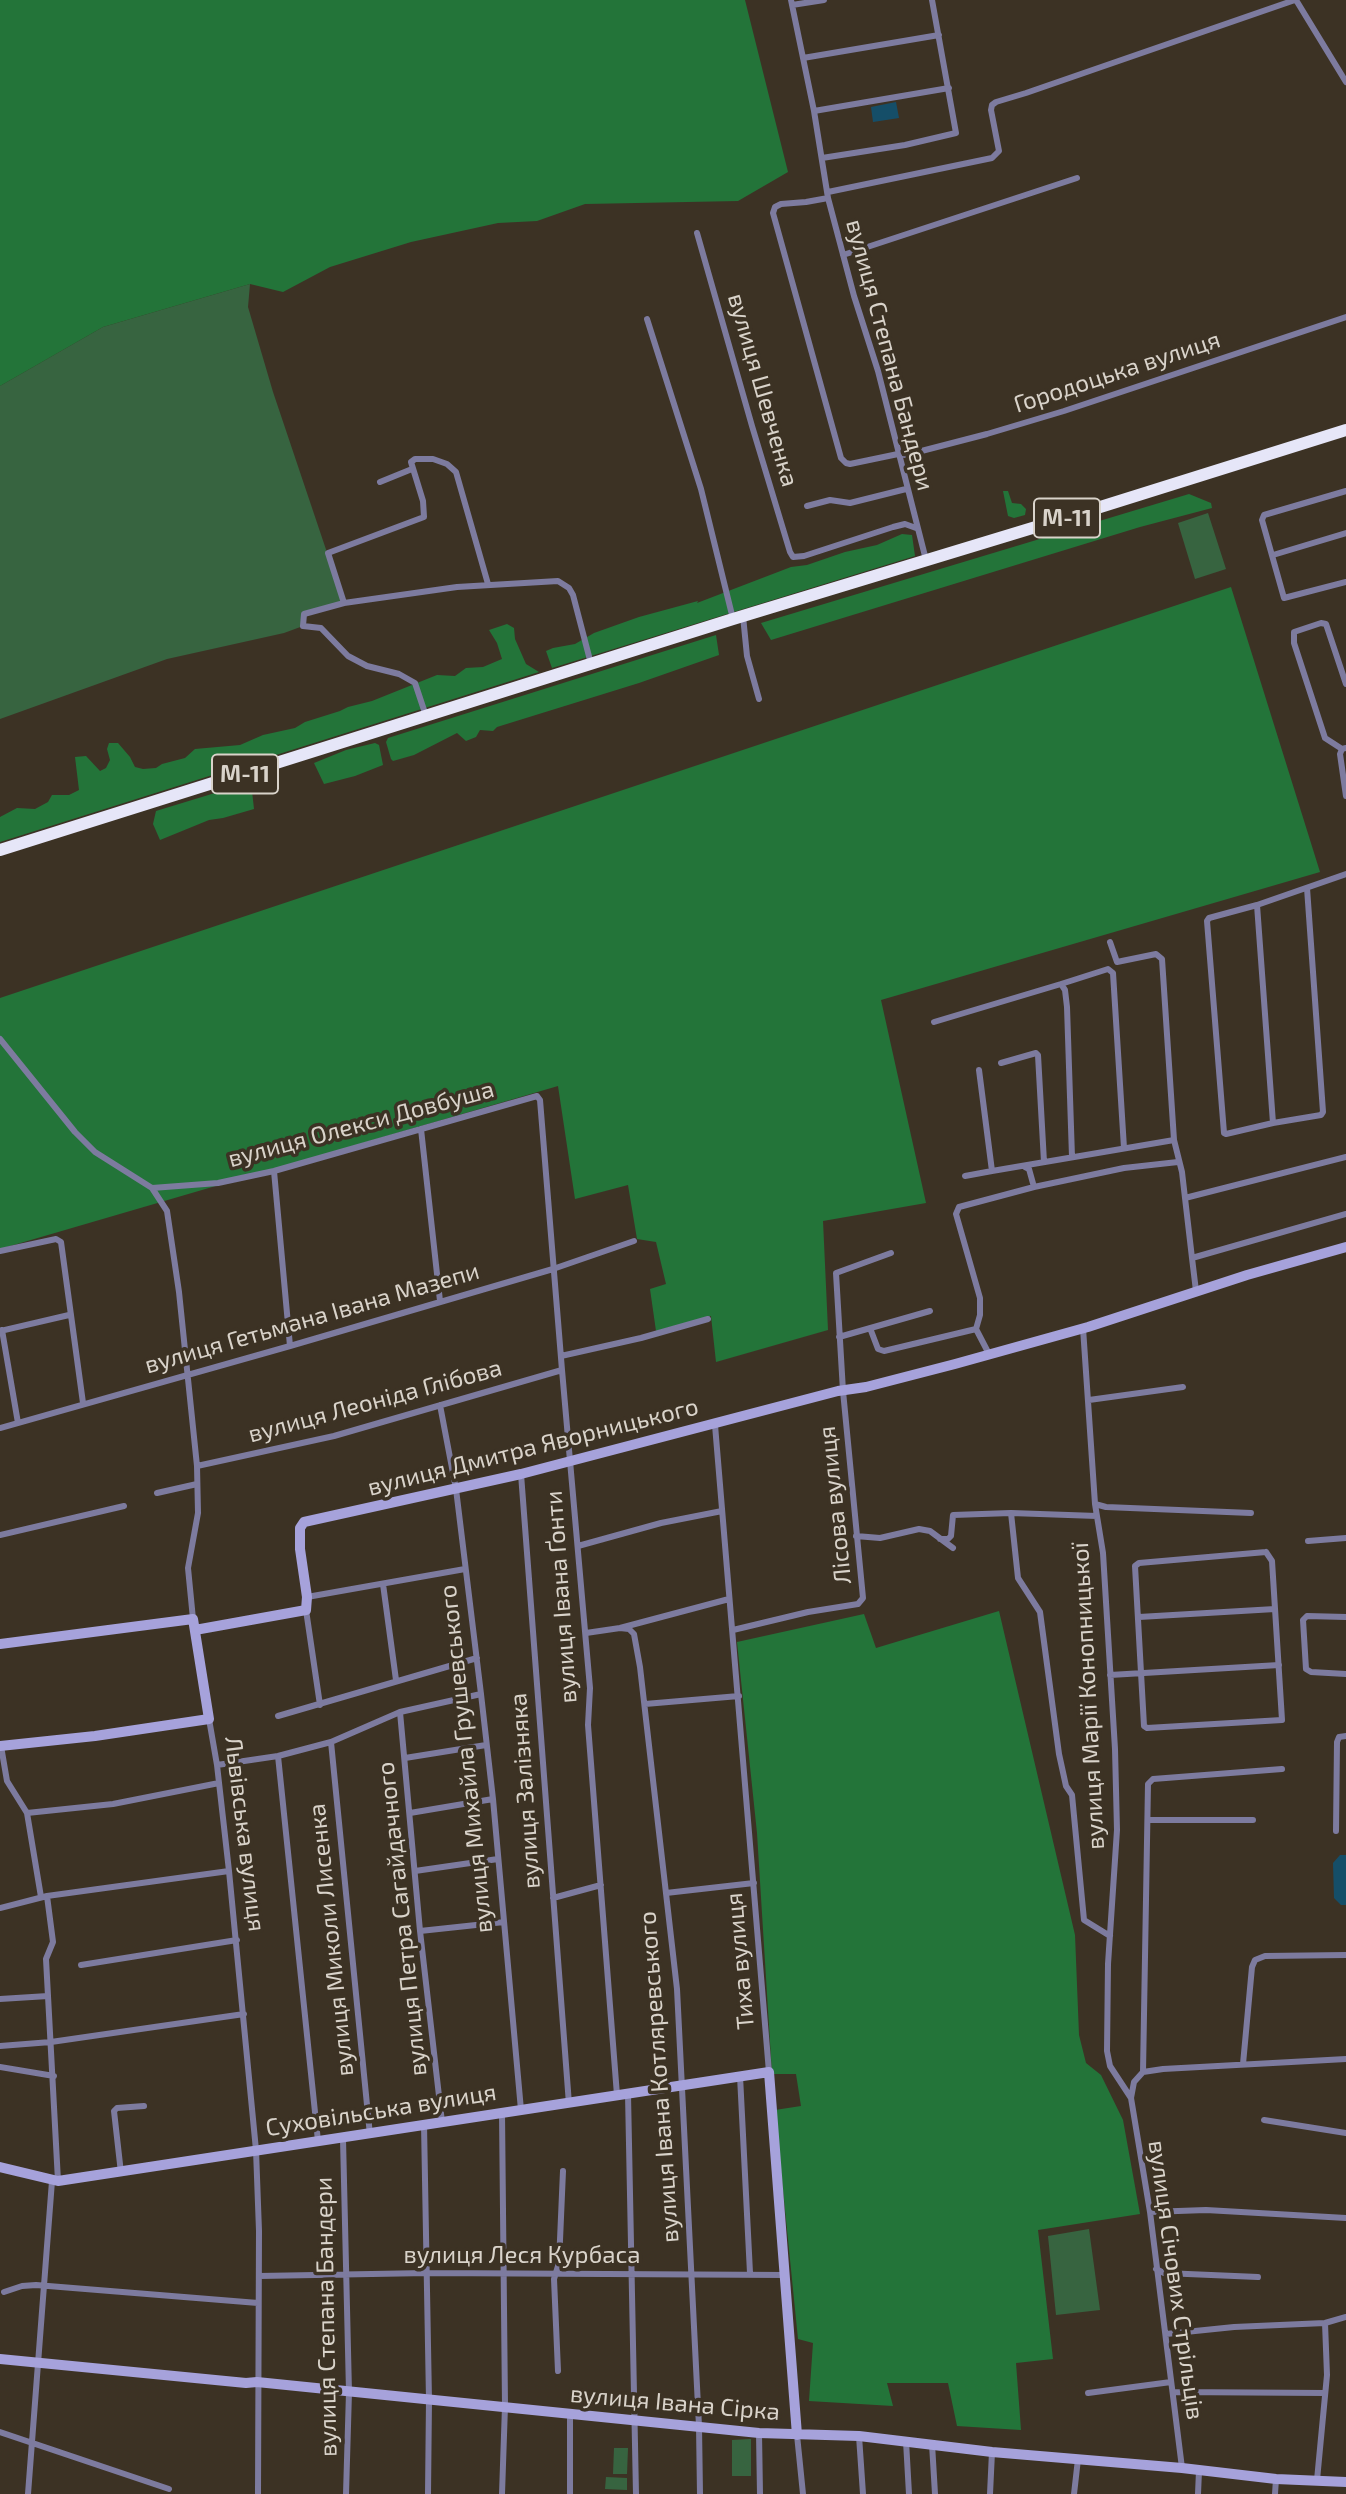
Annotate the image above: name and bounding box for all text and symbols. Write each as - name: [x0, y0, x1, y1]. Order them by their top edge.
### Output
- street label: вулиця Степана Бандери: [840, 216, 940, 494]
- street label: вулиця Шевченка: [722, 290, 804, 490]
- street label: Городоцька вулиця: [1010, 325, 1224, 419]
- road number: М-11: [1034, 498, 1100, 538]
- road number: М-11: [212, 754, 278, 794]
- street label: вулиця Олекси Довбуша: [225, 1075, 497, 1173]
- street label: вулиця Гетьмана Івана Мазепи: [141, 1256, 483, 1380]
- street label: вулиця Леоніда Глібова: [245, 1353, 505, 1449]
- street label: вулиця Дмитра Яворницького: [365, 1392, 701, 1502]
- street label: Лісова вулиця: [812, 1425, 858, 1585]
- street label: вулиця Івана Ґонти: [539, 1490, 583, 1704]
- street label: вулиця Марії Конопницької: [1066, 1542, 1110, 1850]
- street label: вулиця Михайла Грушевського: [433, 1583, 499, 1935]
- street label: вулиця Залізняка: [504, 1692, 546, 1890]
- street label: Львівська вулиця: [219, 1735, 271, 1933]
- street label: вулиця Петра Сагайдачного: [371, 1760, 433, 2078]
- street label: вулиця Миколи Лисенка: [302, 1802, 360, 2078]
- street label: Тиха вулиця: [720, 1891, 760, 2031]
- street label: вулиця Івана Котляревського: [633, 1910, 685, 2244]
- street label: Суховільська вулиця: [264, 2078, 498, 2142]
- street label: вулиця Січових Стрільців: [1142, 2138, 1210, 2422]
- street label: вулиця Степана Бандери: [309, 2177, 343, 2457]
- street label: вулиця Леся Курбаса: [404, 2241, 640, 2269]
- street label: вулиця Івана Сірка: [569, 2379, 781, 2427]

